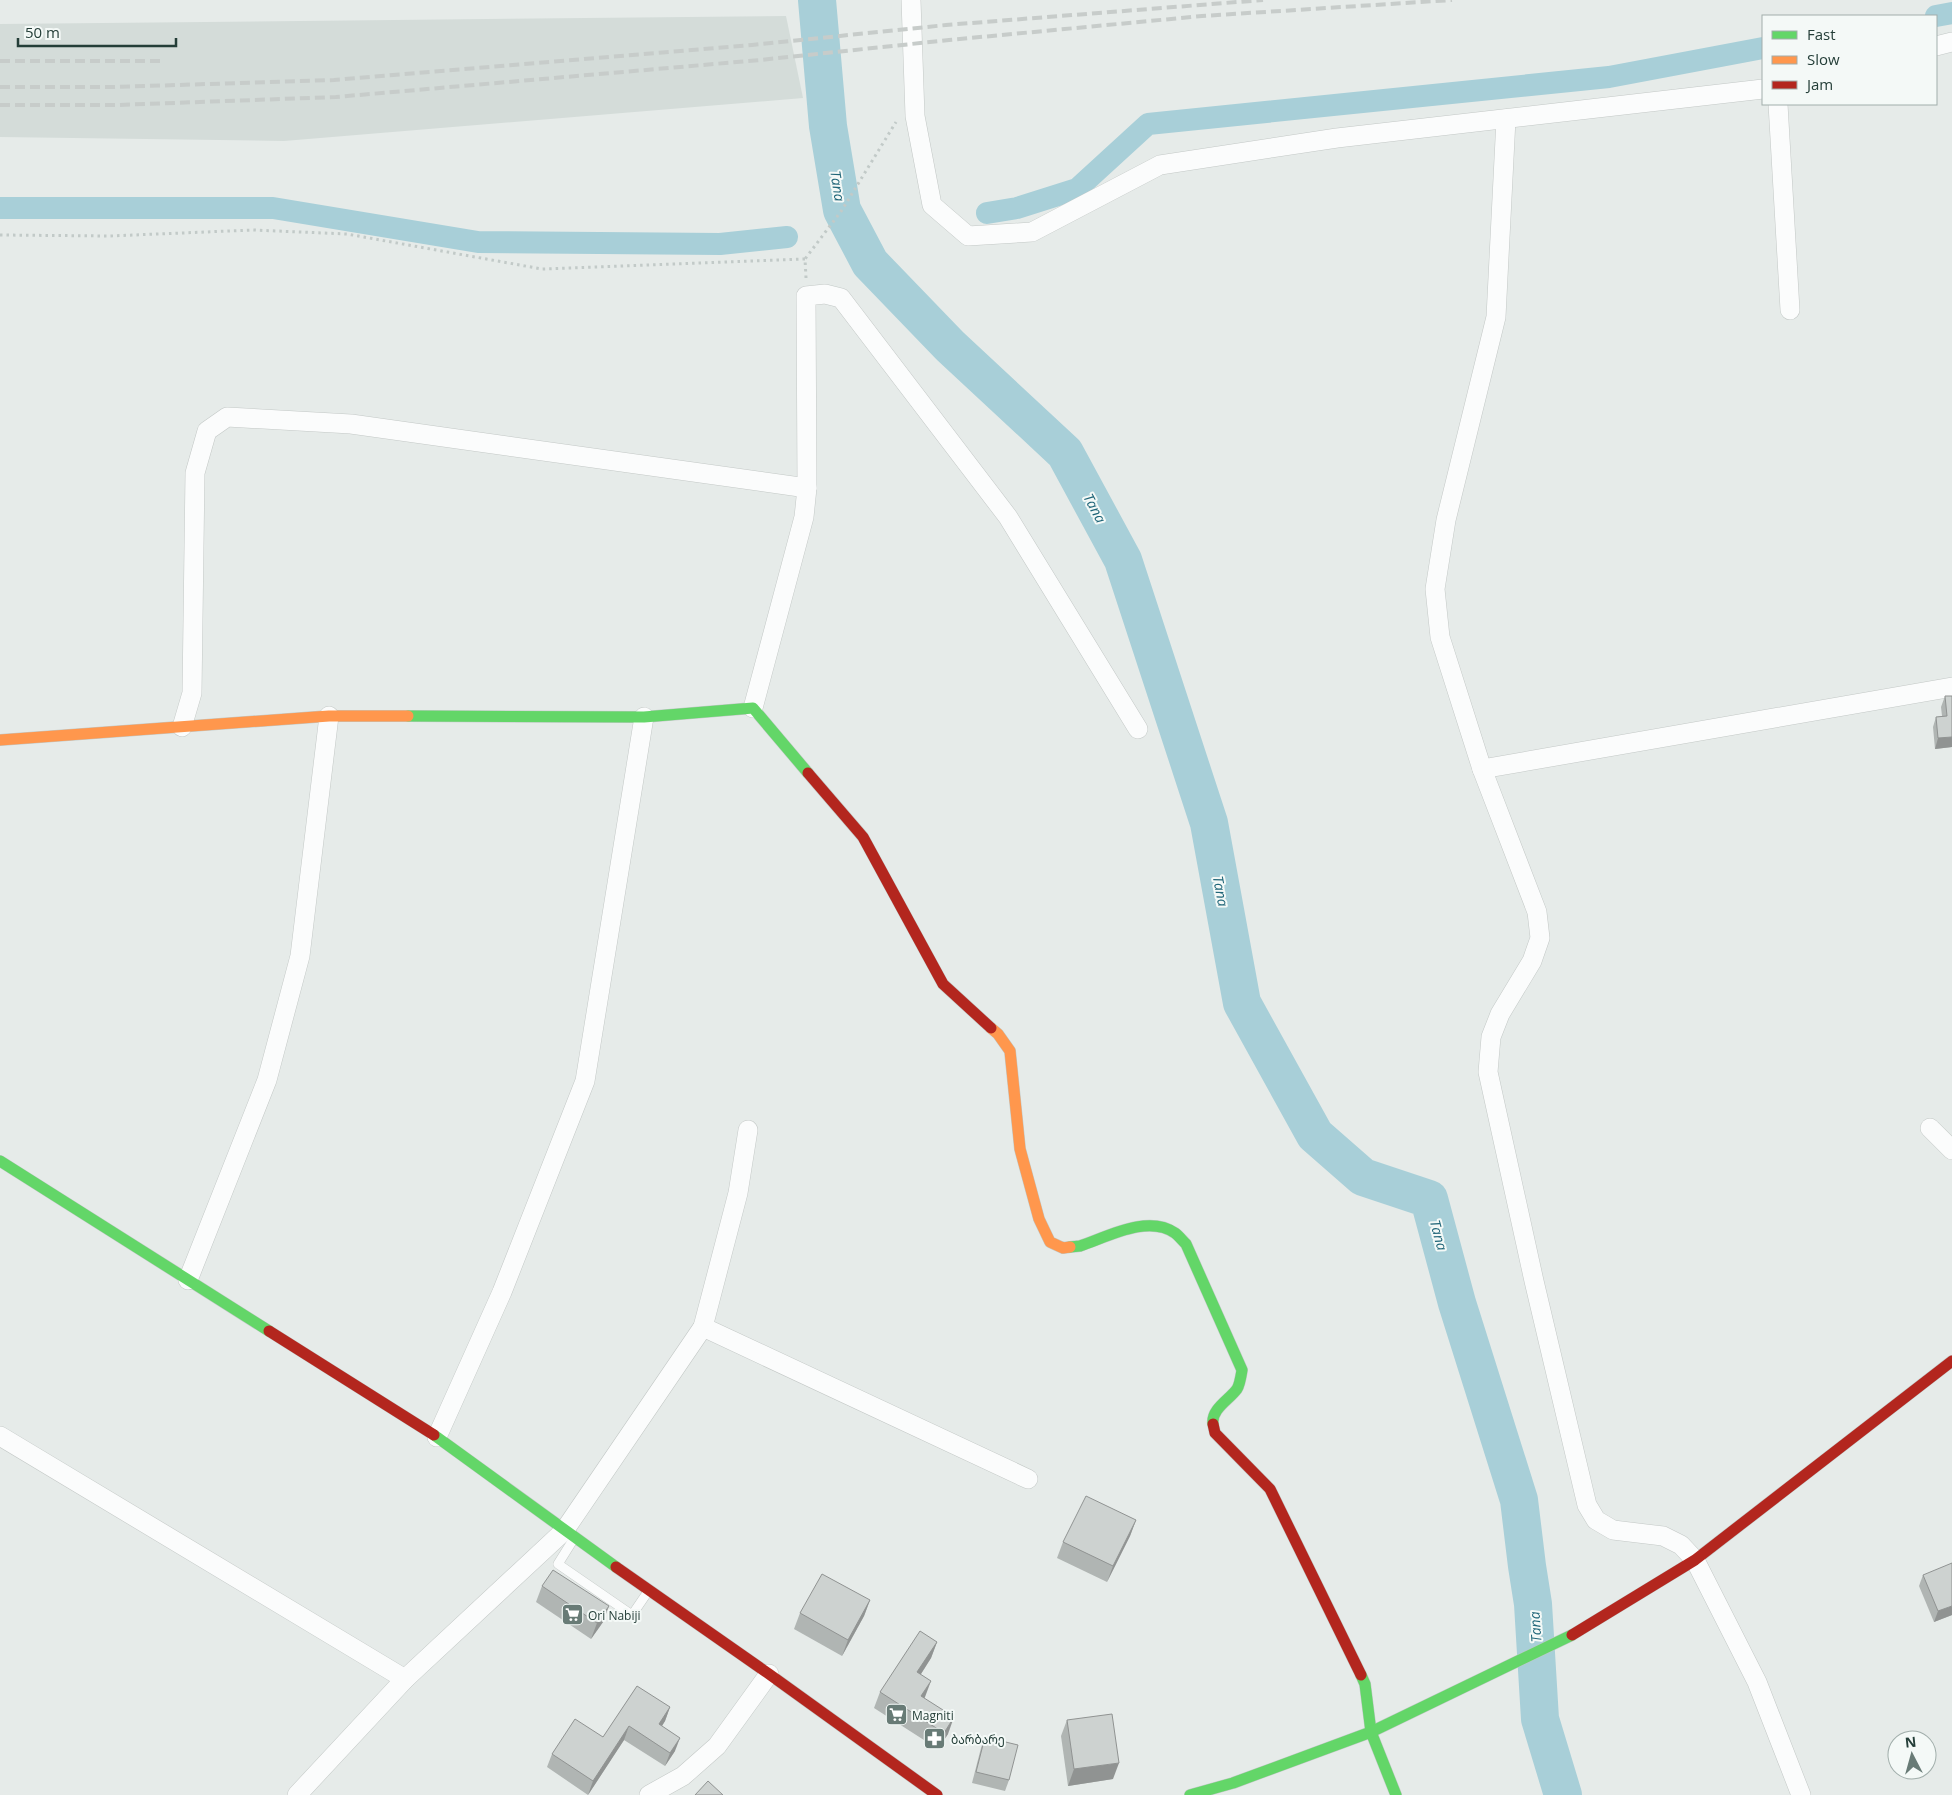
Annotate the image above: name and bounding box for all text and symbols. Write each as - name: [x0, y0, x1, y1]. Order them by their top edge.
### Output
- scale bar: [18, 15, 175, 47]
- legend: [1762, 15, 1937, 105]
- text: 50 m: [25, 22, 60, 42]
- text: Fast: [1807, 24, 1836, 44]
- text: Slow: [1807, 49, 1840, 69]
- text: Jam: [1805, 74, 1833, 94]
- water label: Tana: [826, 169, 850, 203]
- water label: Tana: [1079, 490, 1111, 526]
- water label: Tana: [1209, 874, 1233, 908]
- water label: Tana: [1426, 1218, 1452, 1252]
- supermarket icon: Ori Nabiji: [560, 1603, 584, 1627]
- place label: Ori Nabiji: [588, 1607, 641, 1624]
- water label: Tana: [1524, 1611, 1546, 1643]
- supermarket icon: Magniti: [884, 1703, 908, 1727]
- place label: Magniti: [912, 1707, 954, 1724]
- pharmacy icon: ბარბარე: [923, 1727, 947, 1751]
- north arrow: [1887, 1730, 1937, 1780]
- place label: ბარბარე: [951, 1731, 1005, 1748]
- text: N: [1904, 1732, 1917, 1752]

